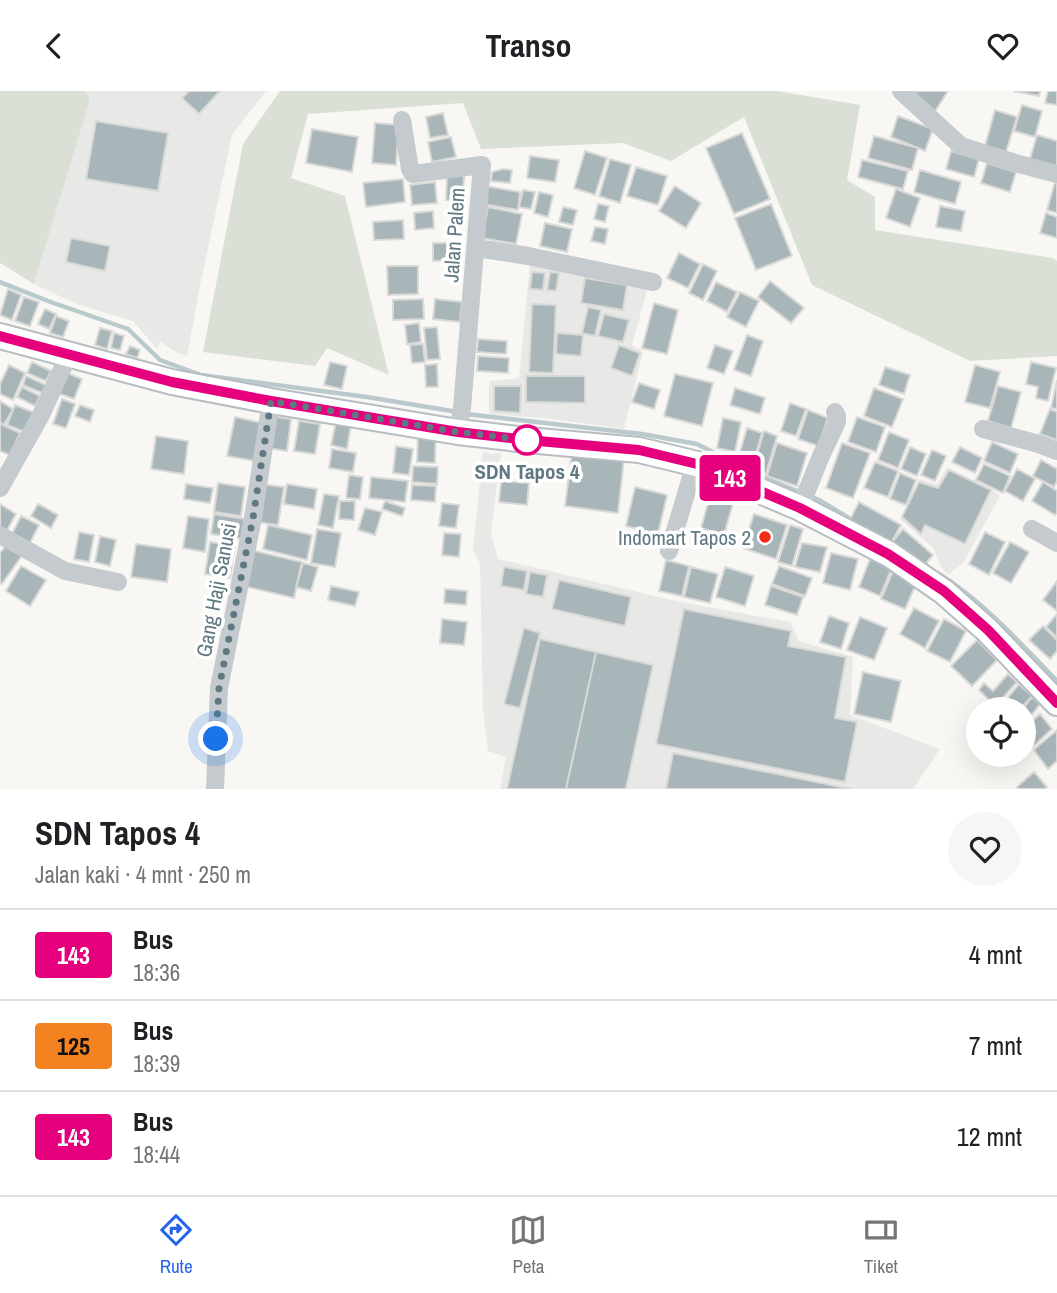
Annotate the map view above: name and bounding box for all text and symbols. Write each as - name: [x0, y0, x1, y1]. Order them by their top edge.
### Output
- text: Transo: [485, 24, 572, 67]
- icon: back: [35, 27, 73, 65]
- icon: heart: [984, 27, 1022, 65]
- street label: Jalan Palem: [436, 187, 472, 283]
- marker: SDN Tapos 4: [512, 425, 542, 455]
- line badge: 143: [690, 455, 770, 501]
- place label: SDN Tapos 4: [475, 457, 580, 486]
- text: 143: [714, 462, 746, 494]
- street label: Gang Haji Sanusi: [189, 521, 243, 659]
- place label: Indomart Tapos 2: [618, 523, 751, 552]
- marker: Indomart Tapos 2: [757, 529, 773, 545]
- map controls: [966, 697, 1036, 767]
- button: locate: [966, 697, 1036, 767]
- your location: [198, 721, 233, 756]
- text: SDN Tapos 4: [35, 811, 200, 855]
- button: heart: [948, 812, 1022, 886]
- text: Jalan kaki · 4 mnt · 250 m: [35, 859, 251, 890]
- text: Bus: [133, 922, 173, 957]
- text: 4 mnt: [969, 937, 1022, 972]
- text: 143: [57, 939, 90, 971]
- text: 18:36: [133, 957, 180, 988]
- text: Bus: [133, 1013, 173, 1048]
- text: 7 mnt: [969, 1028, 1022, 1063]
- text: 125: [57, 1030, 90, 1062]
- text: 18:39: [133, 1048, 180, 1079]
- text: Bus: [133, 1104, 173, 1139]
- text: 12 mnt: [957, 1119, 1022, 1154]
- text: 143: [57, 1121, 90, 1153]
- text: 18:44: [133, 1139, 180, 1170]
- tab: Rute: [157, 1211, 195, 1279]
- tab: Peta: [509, 1211, 547, 1279]
- tab: Tiket: [862, 1211, 900, 1279]

